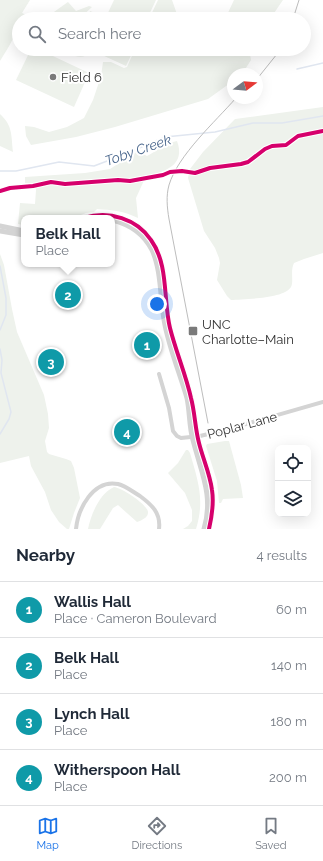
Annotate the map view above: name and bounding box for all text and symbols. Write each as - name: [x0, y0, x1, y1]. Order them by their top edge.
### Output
- search box: [12, 12, 311, 56]
- icon: search: [26, 23, 48, 45]
- text: Search here: [58, 25, 141, 43]
- north arrow: [227, 68, 263, 104]
- place label: Field 6: [61, 70, 102, 85]
- marker: Field 6: [48, 72, 58, 82]
- water label: Toby Creek: [103, 131, 174, 169]
- popup: [21, 215, 115, 267]
- text: Belk Hall: [35, 225, 101, 243]
- text: Place: [35, 243, 69, 258]
- pin: 2: [55, 280, 81, 310]
- your location: [147, 294, 167, 314]
- place label: UNC Charlotte–Main: [202, 317, 294, 347]
- marker: UNC Charlotte–Main: [187, 325, 199, 337]
- pin: 1: [134, 330, 160, 360]
- pin: 3: [38, 347, 64, 377]
- street label: Poplar Lane: [206, 409, 279, 442]
- pin: 4: [114, 417, 140, 447]
- map controls: [275, 445, 311, 517]
- button: locate: [275, 445, 311, 481]
- button: layers: [275, 481, 311, 517]
- text: Nearby: [16, 545, 75, 565]
- text: 4 results: [256, 548, 307, 563]
- text: Wallis Hall: [54, 593, 131, 611]
- text: 1: [26, 602, 32, 617]
- text: 60 m: [276, 602, 307, 617]
- text: Place · Cameron Boulevard: [54, 611, 216, 626]
- text: Belk Hall: [54, 649, 119, 667]
- text: 2: [25, 658, 33, 673]
- text: 140 m: [271, 658, 307, 673]
- text: Place: [54, 667, 87, 682]
- text: Lynch Hall: [54, 705, 129, 723]
- text: 3: [25, 714, 33, 729]
- text: 180 m: [271, 714, 307, 729]
- text: Place: [54, 723, 87, 738]
- text: Witherspoon Hall: [54, 761, 180, 779]
- text: 4: [25, 770, 33, 785]
- text: 200 m: [269, 770, 307, 785]
- text: Place: [54, 779, 87, 794]
- tab: Map: [36, 815, 59, 852]
- tab: Directions: [132, 815, 182, 852]
- tab: Saved: [255, 815, 287, 852]

